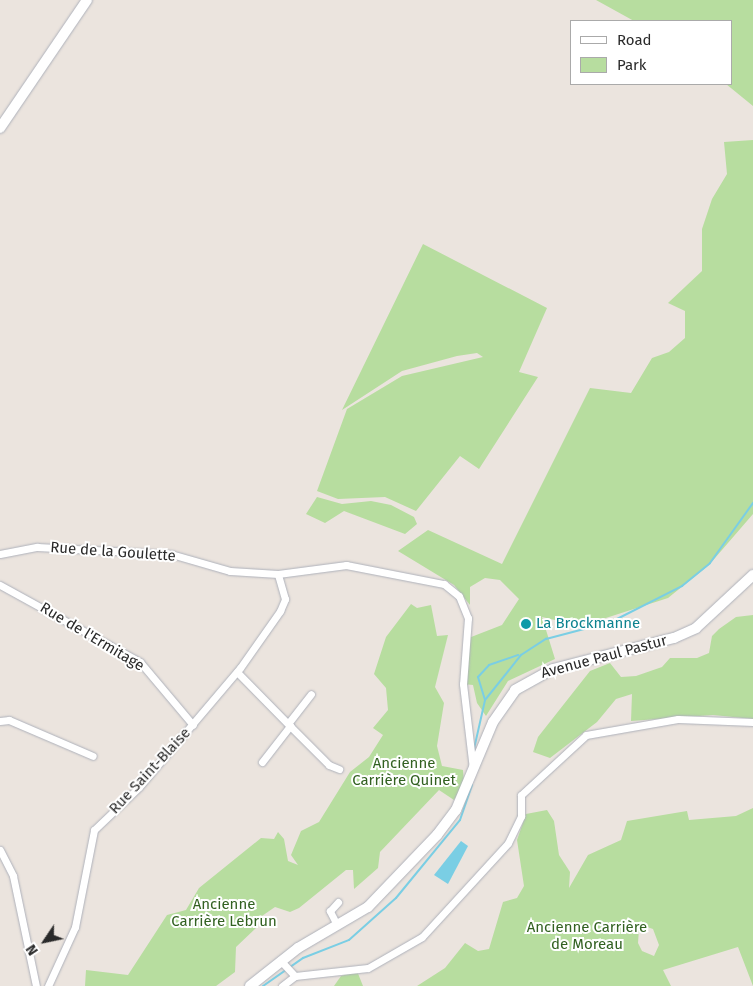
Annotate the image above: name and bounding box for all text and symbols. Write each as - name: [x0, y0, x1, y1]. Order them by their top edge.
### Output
- legend: [570, 20, 733, 85]
- text: Road: [617, 31, 652, 49]
- text: Park: [617, 56, 647, 74]
- street label: Rue de la Goulette: [50, 539, 176, 565]
- street label: Rue de l'Ermitage: [37, 599, 147, 675]
- place label: La Brockmanne: [536, 615, 640, 633]
- marker: La Brockmanne: [520, 618, 532, 630]
- street label: Avenue Paul Pastur: [539, 632, 669, 682]
- street label: Rue Saint-Blaise: [106, 724, 194, 818]
- park label: Ancienne Carrière Quinet: [352, 754, 456, 789]
- park label: Ancienne Carrière Lebrun: [171, 895, 277, 930]
- north arrow: [20, 916, 70, 966]
- park label: Ancienne Carrière de Moreau: [527, 918, 647, 953]
- text: N: [23, 941, 42, 958]

